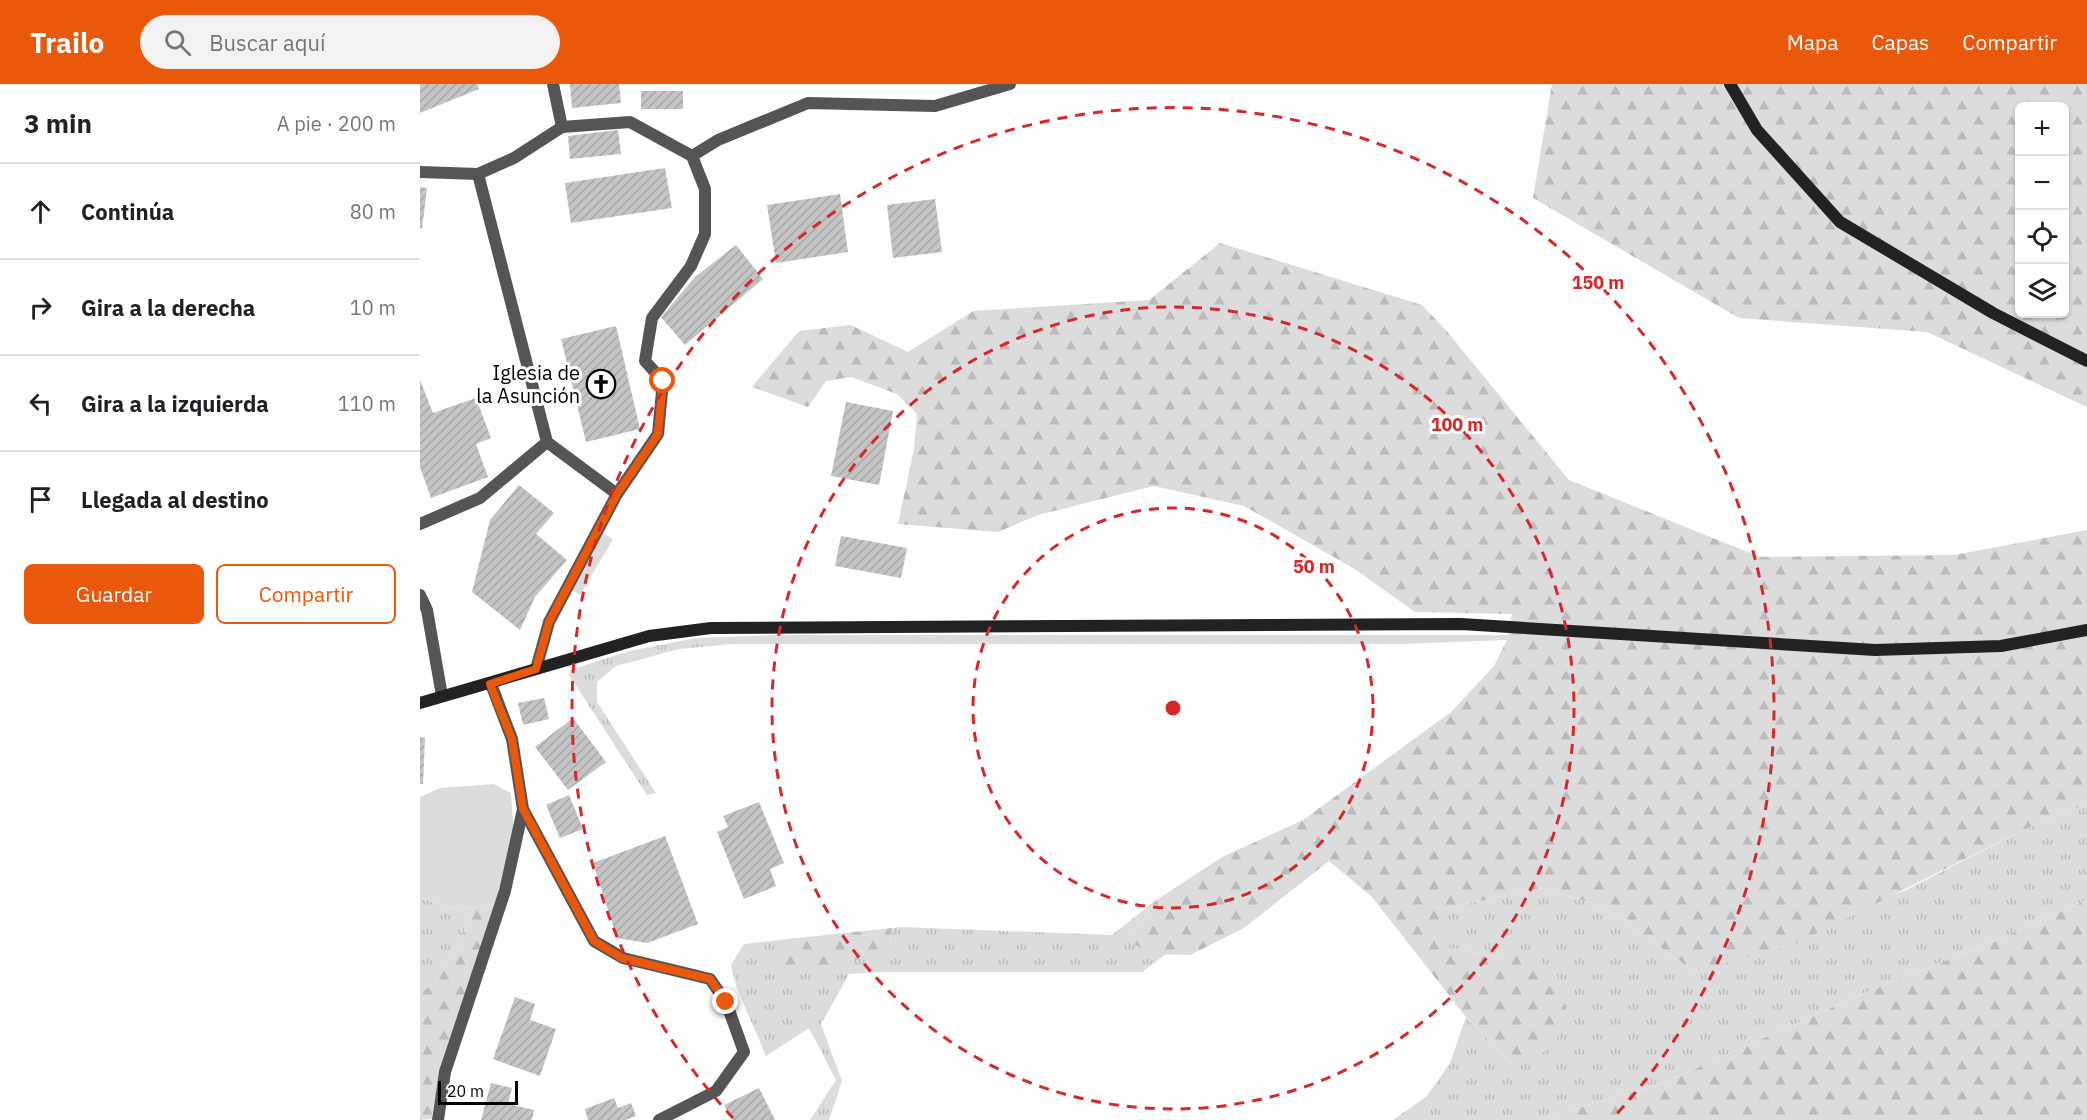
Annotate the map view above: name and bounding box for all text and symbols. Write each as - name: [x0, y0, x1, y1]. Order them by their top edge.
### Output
- search box: [140, 15, 560, 69]
- text: Trailo: [30, 24, 104, 61]
- icon: search: [161, 26, 194, 59]
- text: Buscar aquí: [209, 28, 325, 57]
- text: Mapa: [1787, 28, 1838, 56]
- text: Capas: [1871, 28, 1929, 56]
- text: Compartir: [1962, 28, 2057, 56]
- map controls: [2015, 102, 2069, 318]
- button: +: [2015, 102, 2069, 156]
- text: 3 min: [24, 106, 92, 140]
- text: A pie · 200 m: [277, 110, 396, 137]
- button: −: [2015, 156, 2069, 210]
- icon: ahead: [24, 195, 57, 228]
- text: Continúa: [81, 197, 174, 226]
- text: 80 m: [350, 198, 396, 225]
- button: locate: [2015, 210, 2069, 264]
- button: layers: [2015, 264, 2069, 318]
- text: 150 m: [1572, 271, 1624, 294]
- icon: right: [24, 291, 57, 324]
- text: Gira a la derecha: [81, 293, 255, 322]
- text: 10 m: [350, 294, 396, 321]
- place label: Iglesia de la Asunción: [476, 359, 580, 409]
- route start: [649, 367, 675, 393]
- church icon: Iglesia de la Asunción: [585, 368, 617, 400]
- icon: left: [24, 387, 57, 420]
- text: Gira a la izquierda: [81, 389, 269, 418]
- text: 110 m: [338, 390, 396, 417]
- text: 100 m: [1431, 413, 1483, 436]
- icon: arrive: [24, 483, 57, 516]
- text: Llegada al destino: [81, 485, 269, 514]
- text: 50 m: [1293, 555, 1335, 578]
- button: Guardar: [24, 564, 204, 624]
- button: Compartir: [216, 564, 396, 624]
- centre of rings: [1163, 698, 1183, 718]
- route end: [712, 988, 738, 1014]
- scale bar: [438, 1078, 518, 1106]
- text: 20 m: [447, 1081, 484, 1101]

